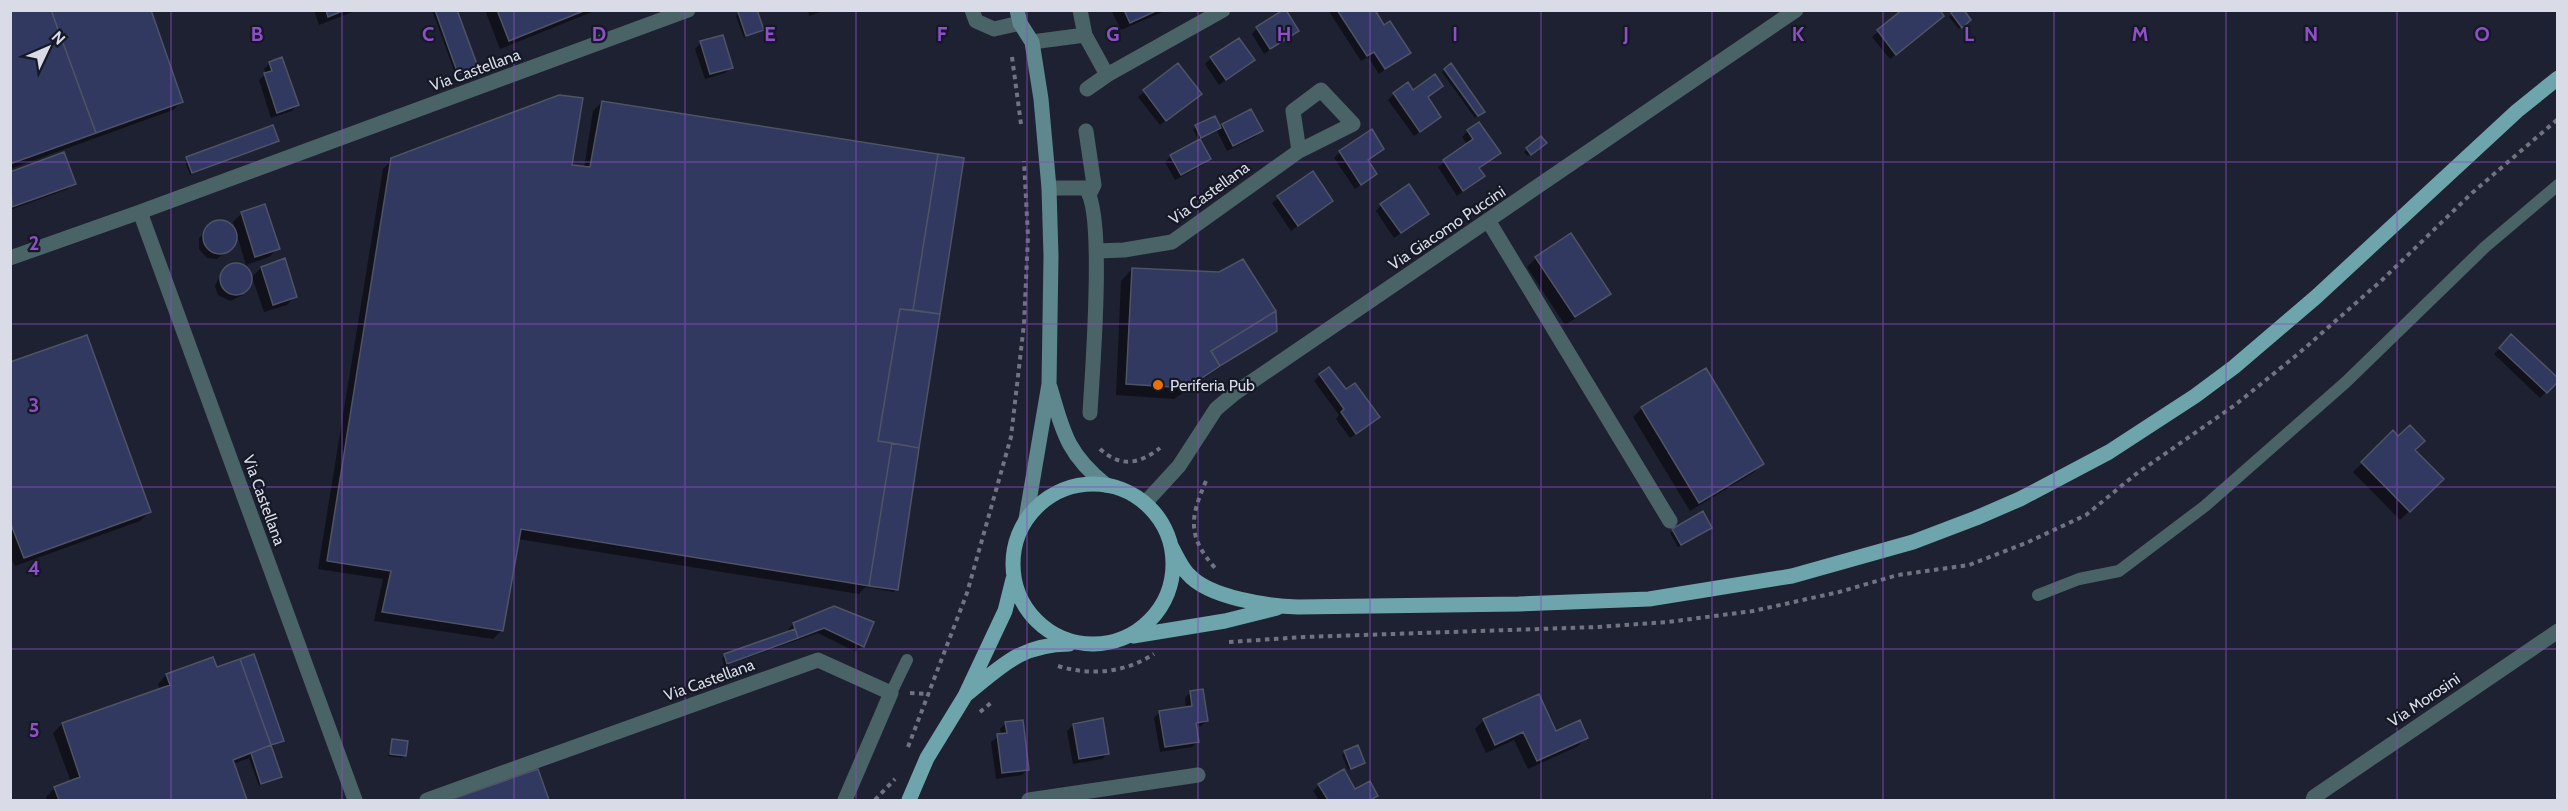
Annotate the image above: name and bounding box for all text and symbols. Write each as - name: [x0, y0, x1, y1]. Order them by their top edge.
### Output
- north arrow: [18, 18, 78, 78]
- text: B: [251, 22, 263, 46]
- text: C: [422, 22, 434, 46]
- text: D: [592, 22, 606, 46]
- text: E: [764, 22, 776, 46]
- text: F: [937, 22, 948, 46]
- text: G: [1106, 22, 1120, 46]
- text: H: [1277, 22, 1291, 46]
- text: I: [1452, 22, 1458, 46]
- text: J: [1622, 22, 1629, 46]
- text: K: [1792, 22, 1805, 46]
- text: L: [1964, 22, 1974, 46]
- text: M: [2132, 22, 2148, 46]
- text: N: [2304, 22, 2318, 46]
- text: O: [2474, 22, 2490, 46]
- text: N: [48, 27, 69, 49]
- street label: Via Castellana: [427, 45, 523, 95]
- street label: Via Castellana: [1165, 157, 1253, 229]
- street label: Via Giacomo Puccini: [1385, 182, 1509, 274]
- text: 2: [29, 231, 39, 255]
- place label: Periferia Pub: [1170, 376, 1255, 395]
- marker: Periferia Pub: [1151, 378, 1165, 392]
- text: 3: [29, 393, 39, 417]
- street label: Via Castellana: [239, 452, 289, 548]
- text: 4: [28, 556, 40, 580]
- street label: Via Castellana: [661, 655, 757, 705]
- street label: Via Morosini: [2384, 669, 2464, 731]
- text: 5: [29, 718, 39, 742]

